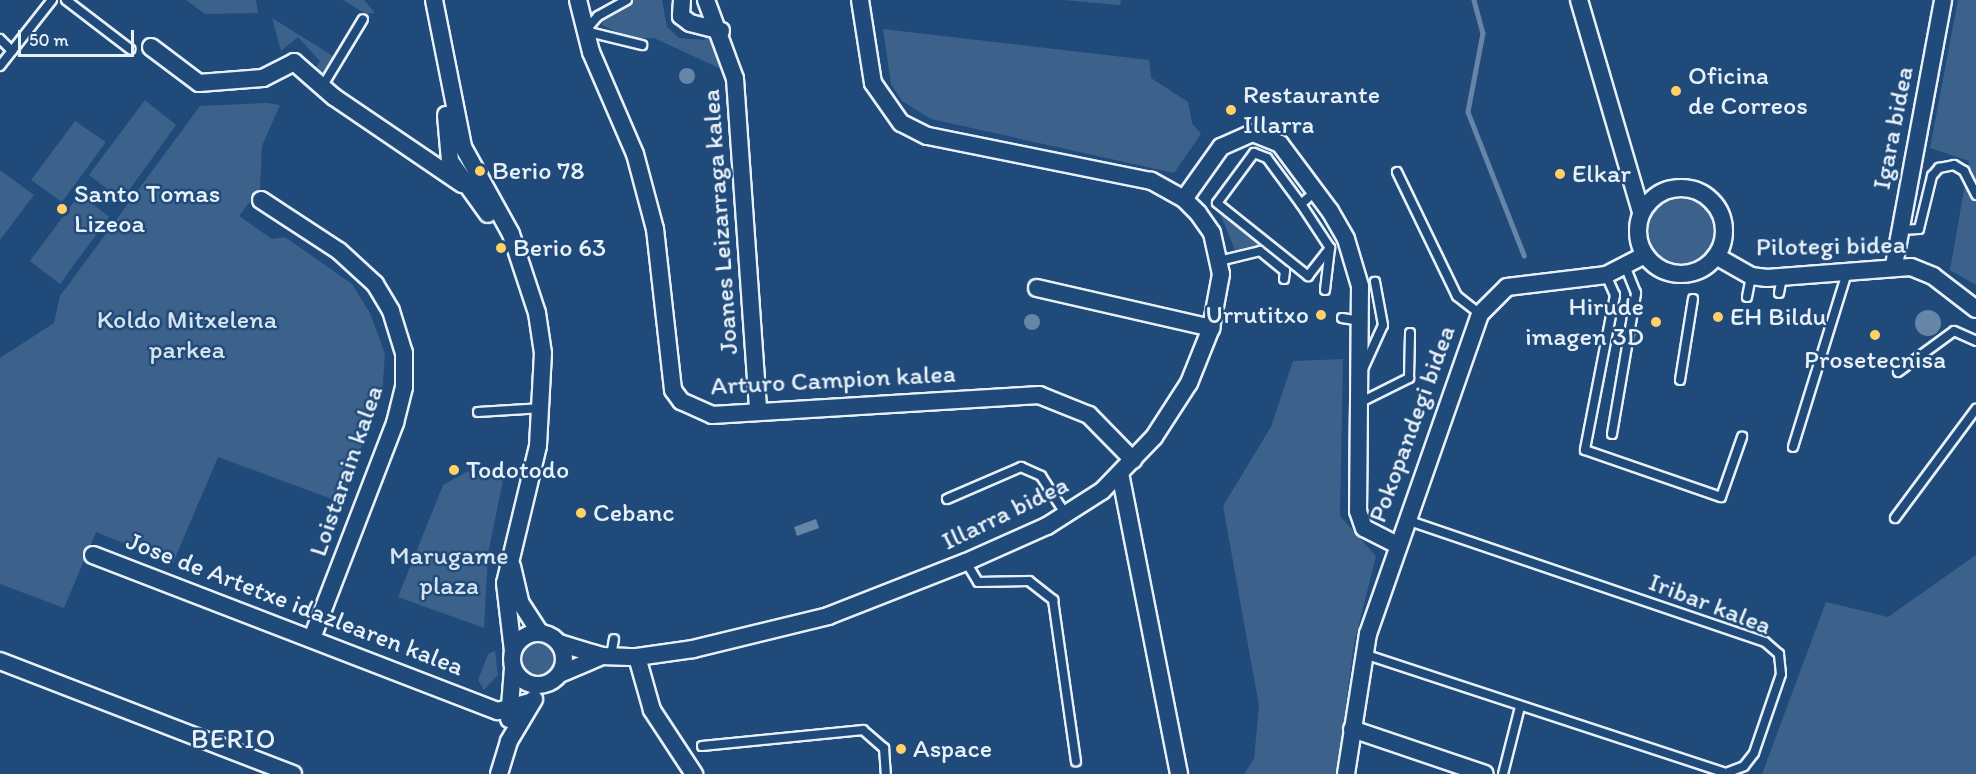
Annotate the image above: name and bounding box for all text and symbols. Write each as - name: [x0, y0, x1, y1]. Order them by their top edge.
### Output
- scale bar: [21, 18, 136, 56]
- text: 50 m: [29, 29, 69, 51]
- place label: Oficina de Correos: [1688, 60, 1808, 122]
- street label: Igara bidea: [1866, 64, 1920, 192]
- place label: Restaurante Illarra: [1243, 79, 1380, 140]
- marker: Oficina de Correos: [1669, 84, 1683, 98]
- street label: Joanes Leizarraga kalea: [695, 88, 745, 356]
- marker: Restaurante Illarra: [1224, 103, 1238, 117]
- place label: Berio 78: [492, 155, 584, 187]
- place label: Elkar: [1572, 158, 1631, 190]
- marker: Berio 78: [473, 164, 487, 178]
- marker: Elkar: [1553, 167, 1567, 181]
- place label: Santo Tomas Lizeoa: [74, 178, 217, 240]
- marker: Santo Tomas Lizeoa: [55, 202, 69, 216]
- street label: Pilotegi bidea: [1756, 229, 1906, 263]
- place label: Berio 63: [513, 232, 606, 264]
- marker: Berio 63: [494, 241, 508, 255]
- place label: Hirude imagen 3D: [1525, 291, 1644, 352]
- place label: Urrutitxo: [1206, 299, 1309, 331]
- place label: EH Bildu: [1730, 301, 1827, 333]
- park label: Koldo Mitxelena parkea: [97, 304, 277, 366]
- marker: Urrutitxo: [1314, 308, 1328, 322]
- marker: EH Bildu: [1711, 310, 1725, 324]
- marker: Hirude imagen 3D: [1649, 315, 1663, 329]
- street label: Pokopandegi bidea: [1362, 321, 1462, 527]
- marker: Prosetecnisa: [1868, 328, 1882, 342]
- place label: Prosetecnisa: [1804, 344, 1946, 376]
- street label: Arturo Campion kalea: [709, 358, 957, 402]
- street label: Loistarain kalea: [302, 381, 390, 561]
- place label: Todotodo: [466, 454, 569, 486]
- marker: Todotodo: [447, 463, 461, 477]
- street label: Illarra bidea: [937, 469, 1073, 557]
- place label: Cebanc: [593, 497, 674, 529]
- marker: Cebanc: [574, 506, 588, 520]
- street label: Jose de Artetxe idazlearen kalea: [122, 525, 468, 683]
- park label: Marugame plaza: [389, 540, 509, 602]
- street label: Iribar kalea: [1644, 566, 1776, 642]
- district label: BERIO: [192, 723, 276, 755]
- place label: Aspace: [913, 733, 992, 765]
- marker: Aspace: [894, 742, 908, 756]

